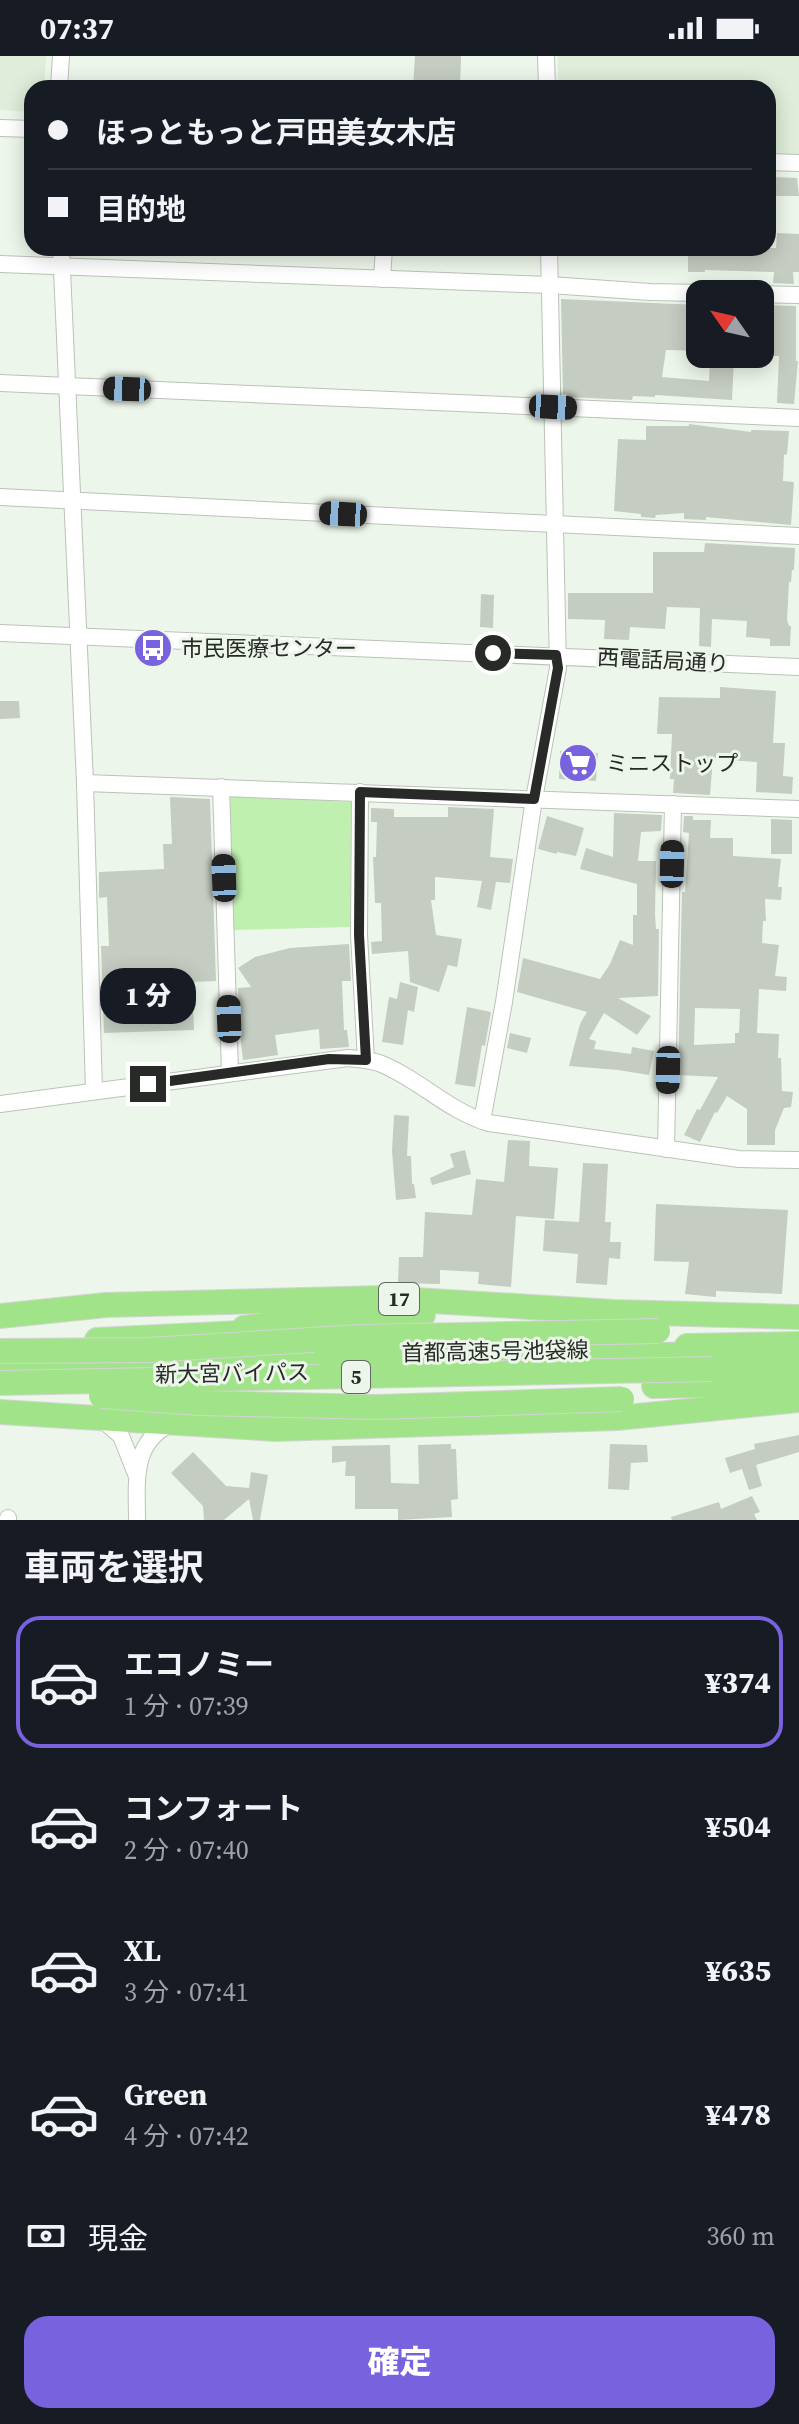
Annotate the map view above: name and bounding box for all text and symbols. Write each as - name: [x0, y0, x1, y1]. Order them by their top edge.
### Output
- text: 07:37: [40, 8, 114, 49]
- text: ほっともっと戸田美女木店: [96, 112, 456, 153]
- text: 目的地: [96, 189, 186, 230]
- north arrow: [686, 280, 774, 368]
- map controls: [686, 280, 774, 368]
- car: [103, 376, 151, 402]
- car: [528, 394, 578, 420]
- car: [318, 501, 368, 527]
- bus stop icon: 市民医療センター: [132, 627, 174, 669]
- place label: 市民医療センター: [181, 633, 357, 663]
- route start: [475, 635, 511, 671]
- street label: 西電話局通り: [596, 642, 730, 678]
- supermarket icon: ミニストップ: [557, 742, 599, 784]
- place label: ミニストップ: [606, 748, 738, 778]
- car: [660, 840, 684, 888]
- car: [211, 854, 237, 902]
- callout: 1 分: [100, 968, 196, 1024]
- text: 1 分: [125, 978, 171, 1014]
- car: [216, 995, 242, 1043]
- car: [656, 1046, 680, 1094]
- route end: [130, 1066, 166, 1102]
- road number: 17: [379, 1283, 419, 1315]
- street label: 首都高速5号池袋線: [401, 1334, 589, 1368]
- street label: 新大宮バイパス: [155, 1357, 309, 1389]
- road number: 5: [342, 1361, 370, 1393]
- text: 車両を選択: [24, 1543, 204, 1592]
- text: エコノミー: [124, 1644, 274, 1685]
- icon: car: [28, 1646, 100, 1718]
- text: ¥374: [705, 1662, 771, 1703]
- text: 1 分 · 07:39: [124, 1688, 249, 1724]
- text: コンフォート: [124, 1788, 303, 1829]
- icon: car: [28, 1790, 100, 1862]
- text: ¥504: [705, 1806, 771, 1847]
- text: 2 分 · 07:40: [124, 1832, 249, 1868]
- text: XL: [124, 1930, 161, 1971]
- icon: car: [28, 1934, 100, 2006]
- text: ¥635: [705, 1950, 771, 1991]
- text: 3 分 · 07:41: [124, 1974, 249, 2010]
- text: Green: [124, 2074, 207, 2115]
- icon: car: [28, 2078, 100, 2150]
- text: ¥478: [705, 2094, 771, 2135]
- text: 4 分 · 07:42: [124, 2118, 249, 2154]
- icon: cash: [24, 2214, 68, 2258]
- text: 現金: [88, 2218, 148, 2259]
- text: 360 m: [707, 2218, 775, 2254]
- button: 確定: [24, 2316, 775, 2408]

